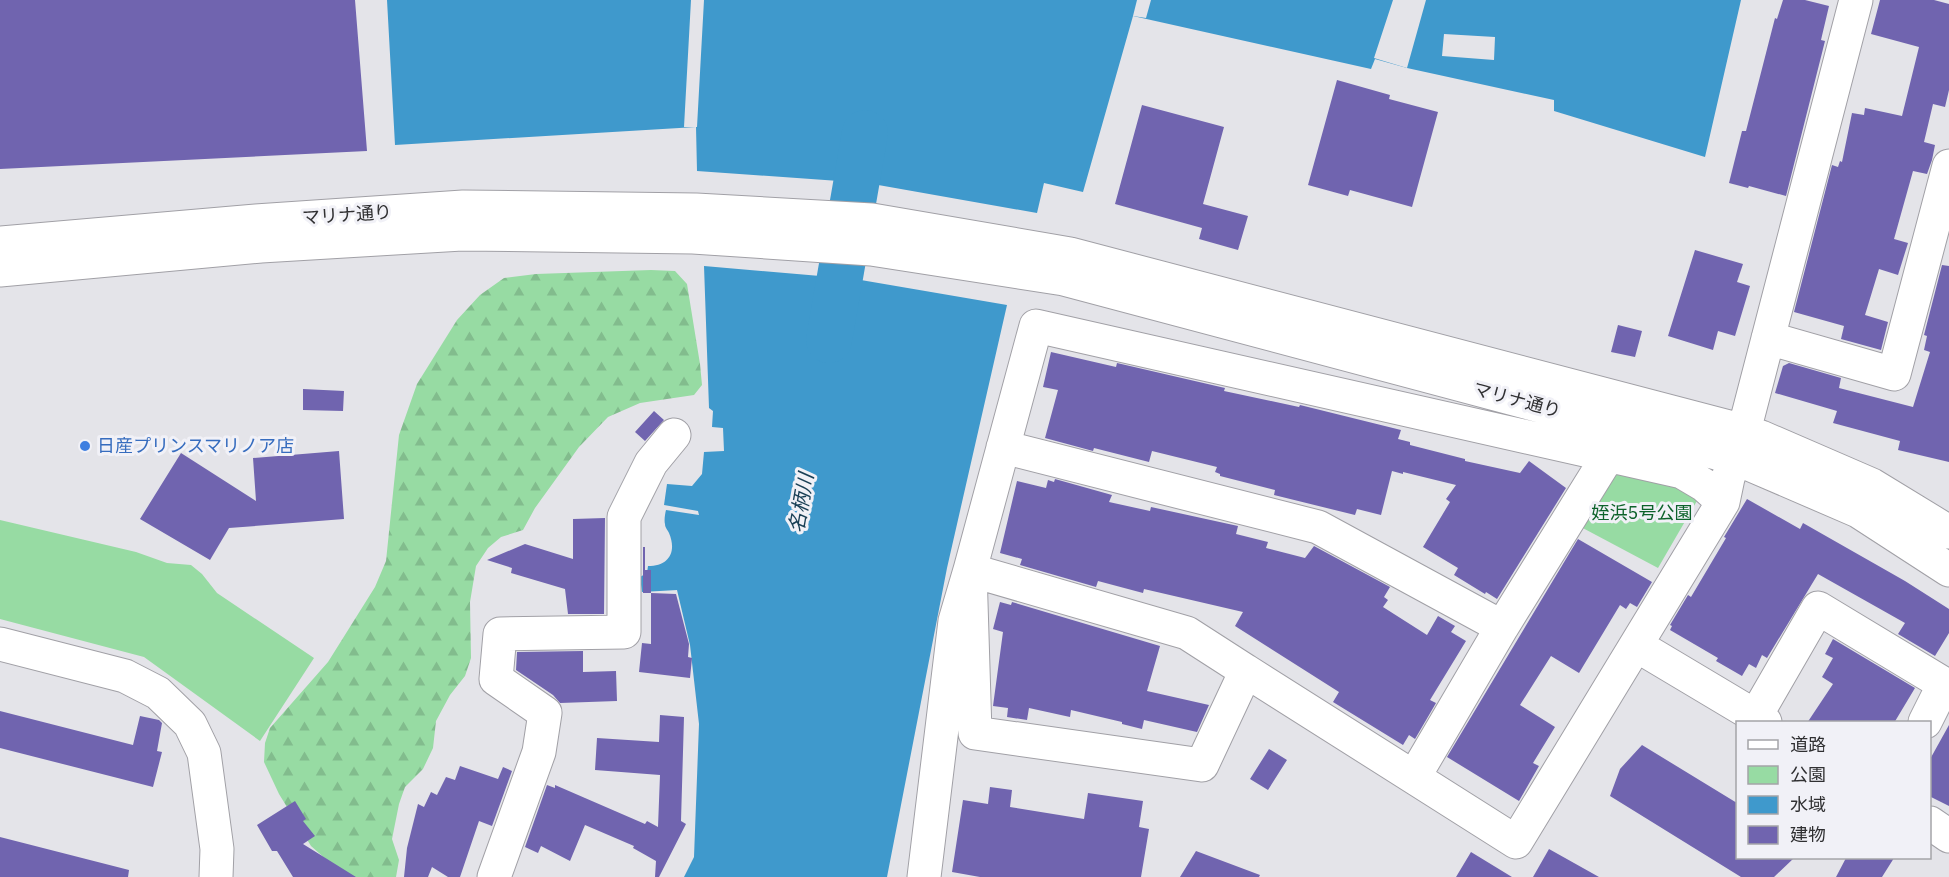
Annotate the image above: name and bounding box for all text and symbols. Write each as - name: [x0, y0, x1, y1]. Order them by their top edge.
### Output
- street label: マリナ通り: [301, 200, 393, 229]
- street label: マリナ通り: [1471, 377, 1564, 422]
- place label: 日産プリンスマリノア店: [97, 434, 294, 457]
- marker: 日産プリンスマリノア店: [78, 439, 92, 453]
- water label: 名柄川: [782, 469, 819, 535]
- park label: 姪浜5号公園: [1592, 501, 1692, 524]
- legend: [1736, 721, 1931, 859]
- text: 道路: [1790, 733, 1826, 756]
- text: 公園: [1790, 763, 1826, 786]
- text: 水域: [1790, 793, 1826, 816]
- text: 建物: [1790, 823, 1826, 846]

